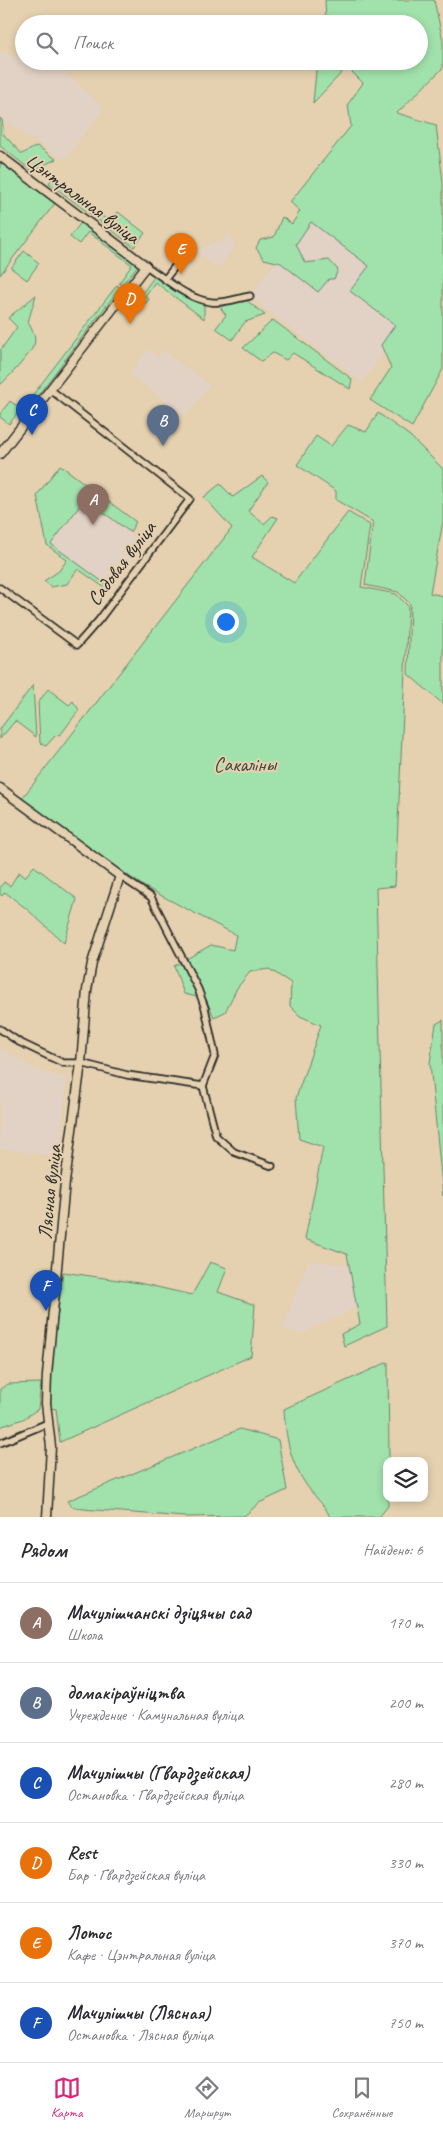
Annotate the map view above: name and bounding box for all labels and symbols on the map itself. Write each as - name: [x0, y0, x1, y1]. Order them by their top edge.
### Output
- street label: Цэнтральная вуліца: [21, 147, 146, 250]
- pin: E: [165, 233, 197, 274]
- pin: D: [114, 283, 146, 324]
- pin: C: [16, 394, 48, 435]
- pin: B: [147, 405, 179, 446]
- pin: A: [77, 484, 109, 525]
- street label: Садовая вуліца: [82, 515, 162, 610]
- your location: [213, 609, 239, 635]
- park label: Сакаліны: [214, 752, 278, 777]
- street label: Лясная вуліца: [32, 1142, 67, 1240]
- pin: F: [30, 1270, 62, 1311]

